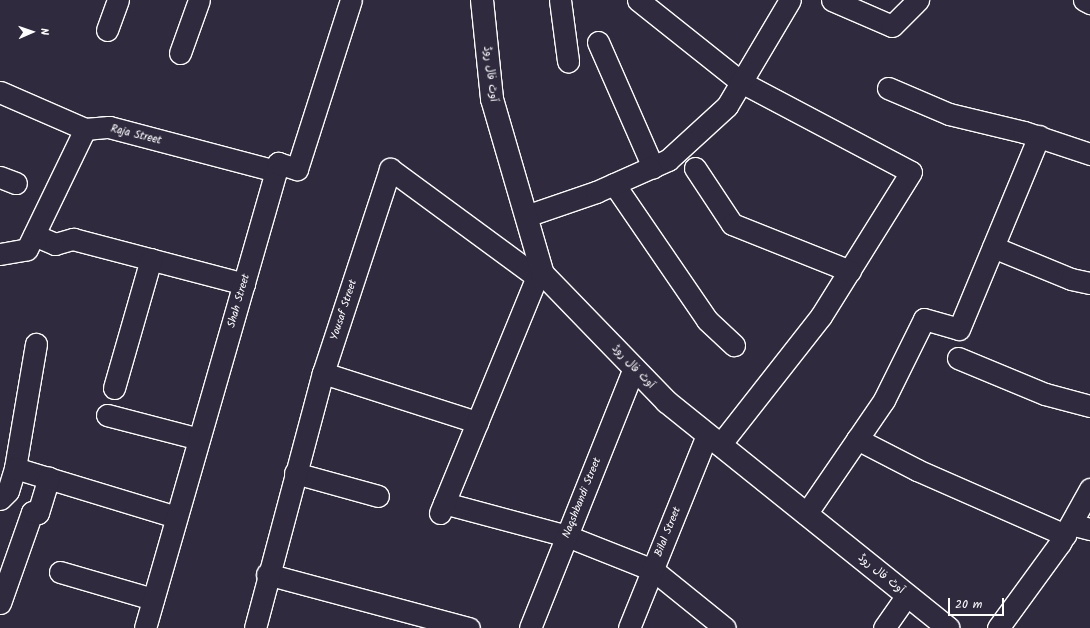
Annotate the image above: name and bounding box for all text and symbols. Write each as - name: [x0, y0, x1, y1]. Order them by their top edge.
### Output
- north arrow: [12, 12, 52, 52]
- text: N: [35, 28, 53, 35]
- street label: آوٹ فال روڈ: [480, 46, 500, 102]
- street label: Raja Street: [109, 122, 163, 148]
- street label: Shah Street: [225, 273, 253, 329]
- street label: Yousaf Street: [328, 278, 360, 342]
- street label: آوٹ فال روڈ: [609, 342, 657, 392]
- street label: Naqshbandi Street: [560, 456, 604, 540]
- street label: Bilal Street: [652, 505, 684, 559]
- street label: آوٹ فال روڈ: [855, 551, 907, 597]
- scale bar: [950, 590, 1006, 616]
- text: 20 m: [955, 595, 982, 614]

